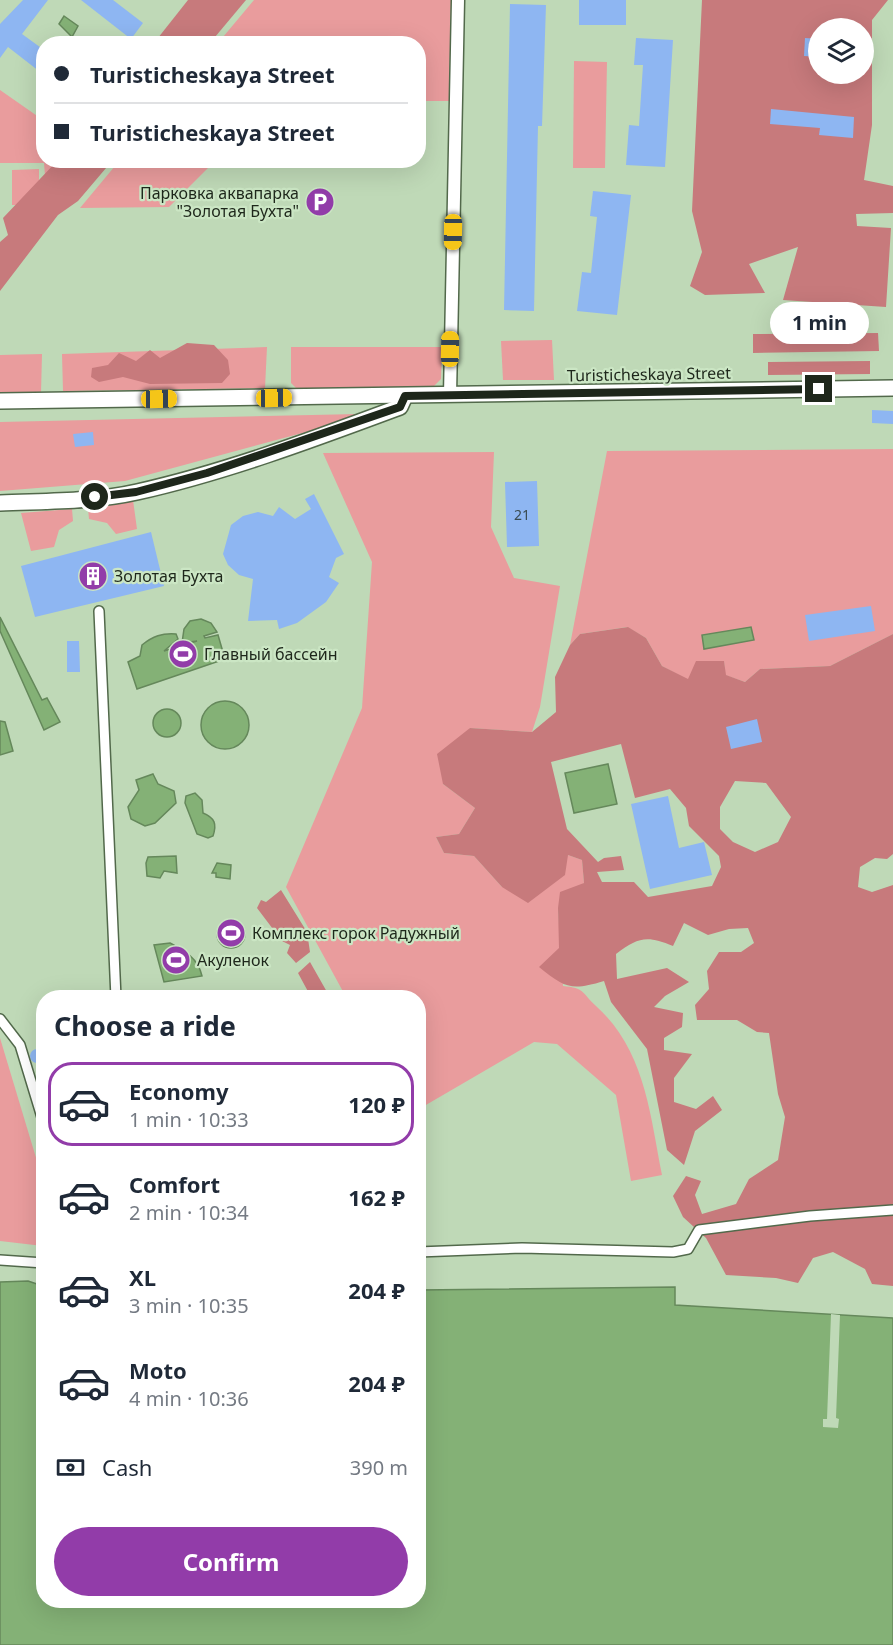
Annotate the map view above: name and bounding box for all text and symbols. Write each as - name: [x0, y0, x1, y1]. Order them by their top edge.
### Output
- map controls: [808, 18, 874, 84]
- button: layers: [808, 18, 874, 84]
- text: Turisticheskaya Street: [90, 59, 334, 89]
- text: Turisticheskaya Street: [90, 117, 334, 147]
- place label: Парковка аквапарка "Золотая Бухта": [140, 182, 299, 222]
- parking icon: Парковка аквапарка "Золотая Бухта": [304, 186, 336, 218]
- car: [444, 214, 462, 250]
- callout: 1 min: [770, 302, 868, 344]
- text: 1 min: [792, 309, 847, 336]
- car: [441, 331, 459, 367]
- street label: Turisticheskaya Street: [567, 362, 731, 386]
- route end: [805, 375, 832, 402]
- car: [256, 389, 292, 407]
- car: [141, 390, 177, 408]
- route start: [81, 483, 108, 510]
- house number: 21: [514, 505, 530, 524]
- building icon: Золотая Бухта: [77, 560, 109, 592]
- place label: Золотая Бухта: [114, 565, 224, 587]
- sports icon: Главный бассейн: [167, 638, 199, 670]
- place label: Главный бассейн: [204, 643, 338, 665]
- sports icon: Комплекс горок Радужный: [215, 917, 247, 949]
- place label: Комплекс горок Радужный: [252, 922, 460, 944]
- sports icon: Акуленок: [160, 944, 192, 976]
- place label: Акуленок: [197, 949, 270, 971]
- text: Choose a ride: [54, 1007, 236, 1044]
- text: Economy: [129, 1076, 228, 1106]
- icon: car: [57, 1077, 111, 1131]
- text: 120 ₽: [348, 1089, 405, 1119]
- text: 1 min · 10:33: [129, 1106, 249, 1133]
- text: Comfort: [129, 1169, 220, 1199]
- icon: car: [57, 1170, 111, 1224]
- text: 162 ₽: [348, 1182, 405, 1212]
- text: 2 min · 10:34: [129, 1199, 249, 1226]
- text: XL: [129, 1262, 156, 1292]
- icon: car: [57, 1263, 111, 1317]
- text: 204 ₽: [348, 1275, 405, 1305]
- text: 3 min · 10:35: [129, 1292, 249, 1319]
- text: Moto: [129, 1355, 187, 1385]
- icon: car: [57, 1356, 111, 1410]
- text: 204 ₽: [348, 1368, 405, 1398]
- text: 4 min · 10:36: [129, 1385, 249, 1412]
- icon: cash: [54, 1451, 87, 1484]
- text: Cash: [102, 1452, 152, 1482]
- text: 390 m: [350, 1454, 408, 1481]
- button: Confirm: [54, 1527, 408, 1596]

